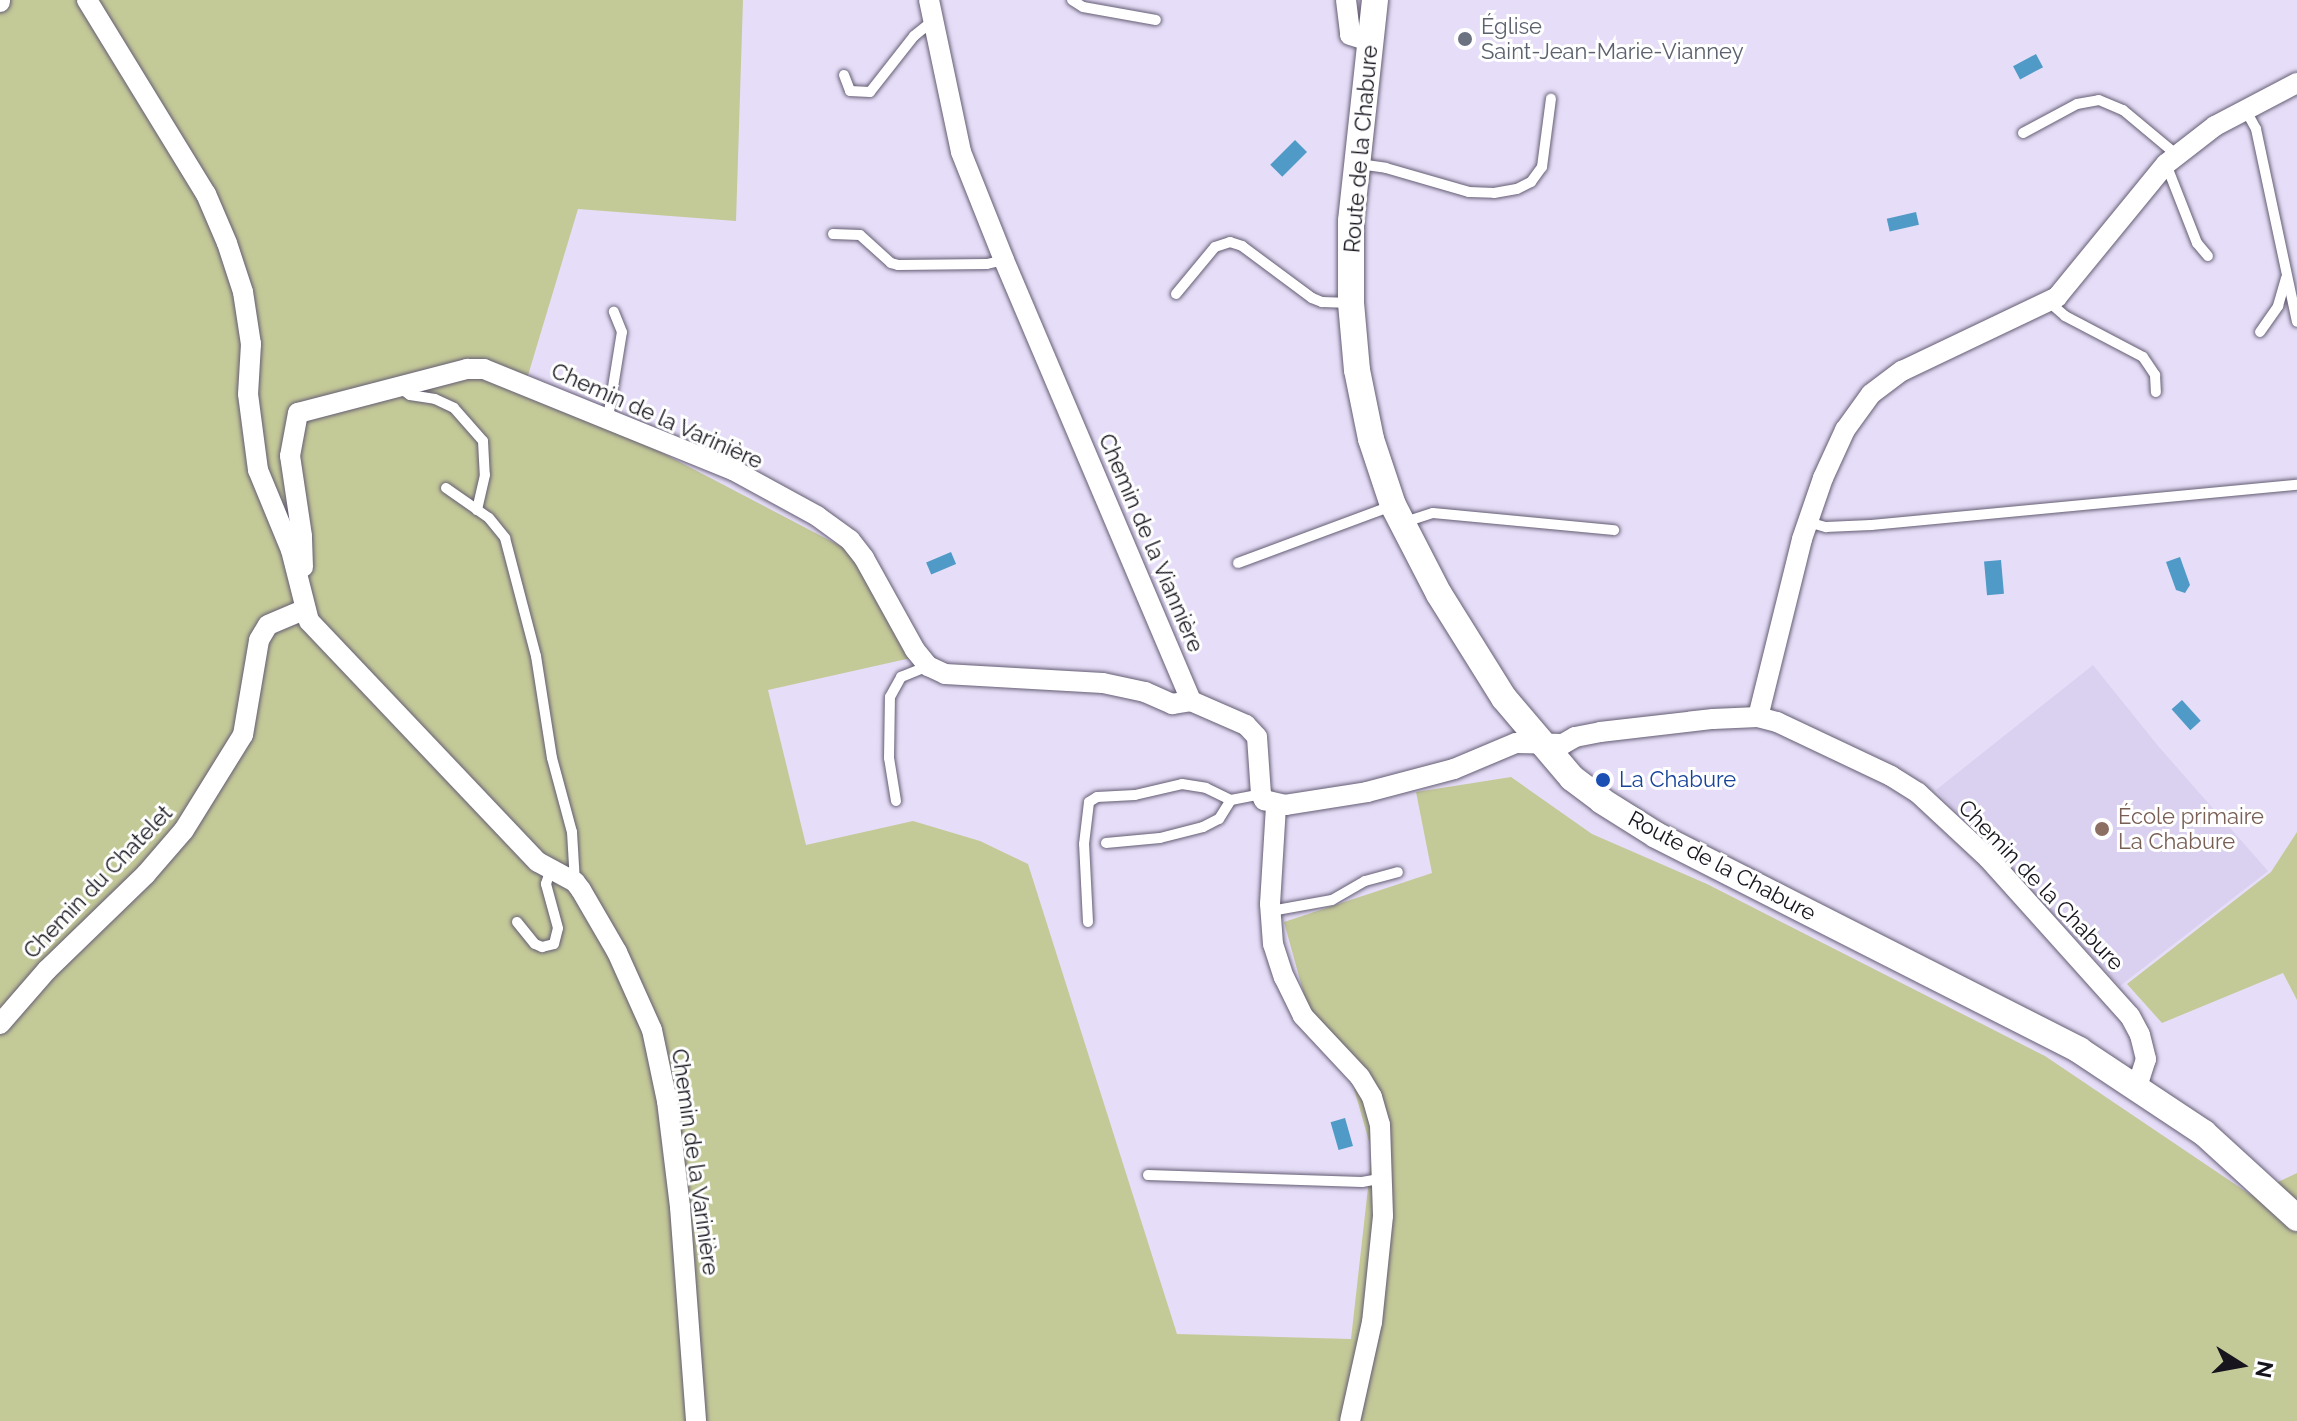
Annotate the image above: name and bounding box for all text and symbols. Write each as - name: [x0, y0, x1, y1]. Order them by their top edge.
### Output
- place label: Église Saint-Jean-Marie-Vianney: [1481, 13, 1744, 64]
- marker: Église Saint-Jean-Marie-Vianney: [1456, 30, 1474, 48]
- street label: Route de la Chabure: [1339, 44, 1383, 254]
- street label: Chemin de la Varinière: [547, 357, 767, 475]
- street label: Chemin de la Viannière: [1093, 429, 1209, 657]
- place label: La Chabure: [1619, 767, 1736, 793]
- marker: La Chabure: [1594, 771, 1612, 789]
- street label: Chemin de la Chabure: [1953, 794, 2129, 976]
- street label: Chemin du Chatelet: [18, 800, 178, 964]
- place label: École primaire La Chabure: [2118, 803, 2264, 854]
- street label: Route de la Chabure: [1624, 805, 1820, 927]
- marker: École primaire La Chabure: [2093, 820, 2111, 838]
- street label: Chemin de la Varinière: [666, 1047, 724, 1277]
- north arrow: [2201, 1325, 2281, 1405]
- text: N: [2250, 1359, 2279, 1380]

